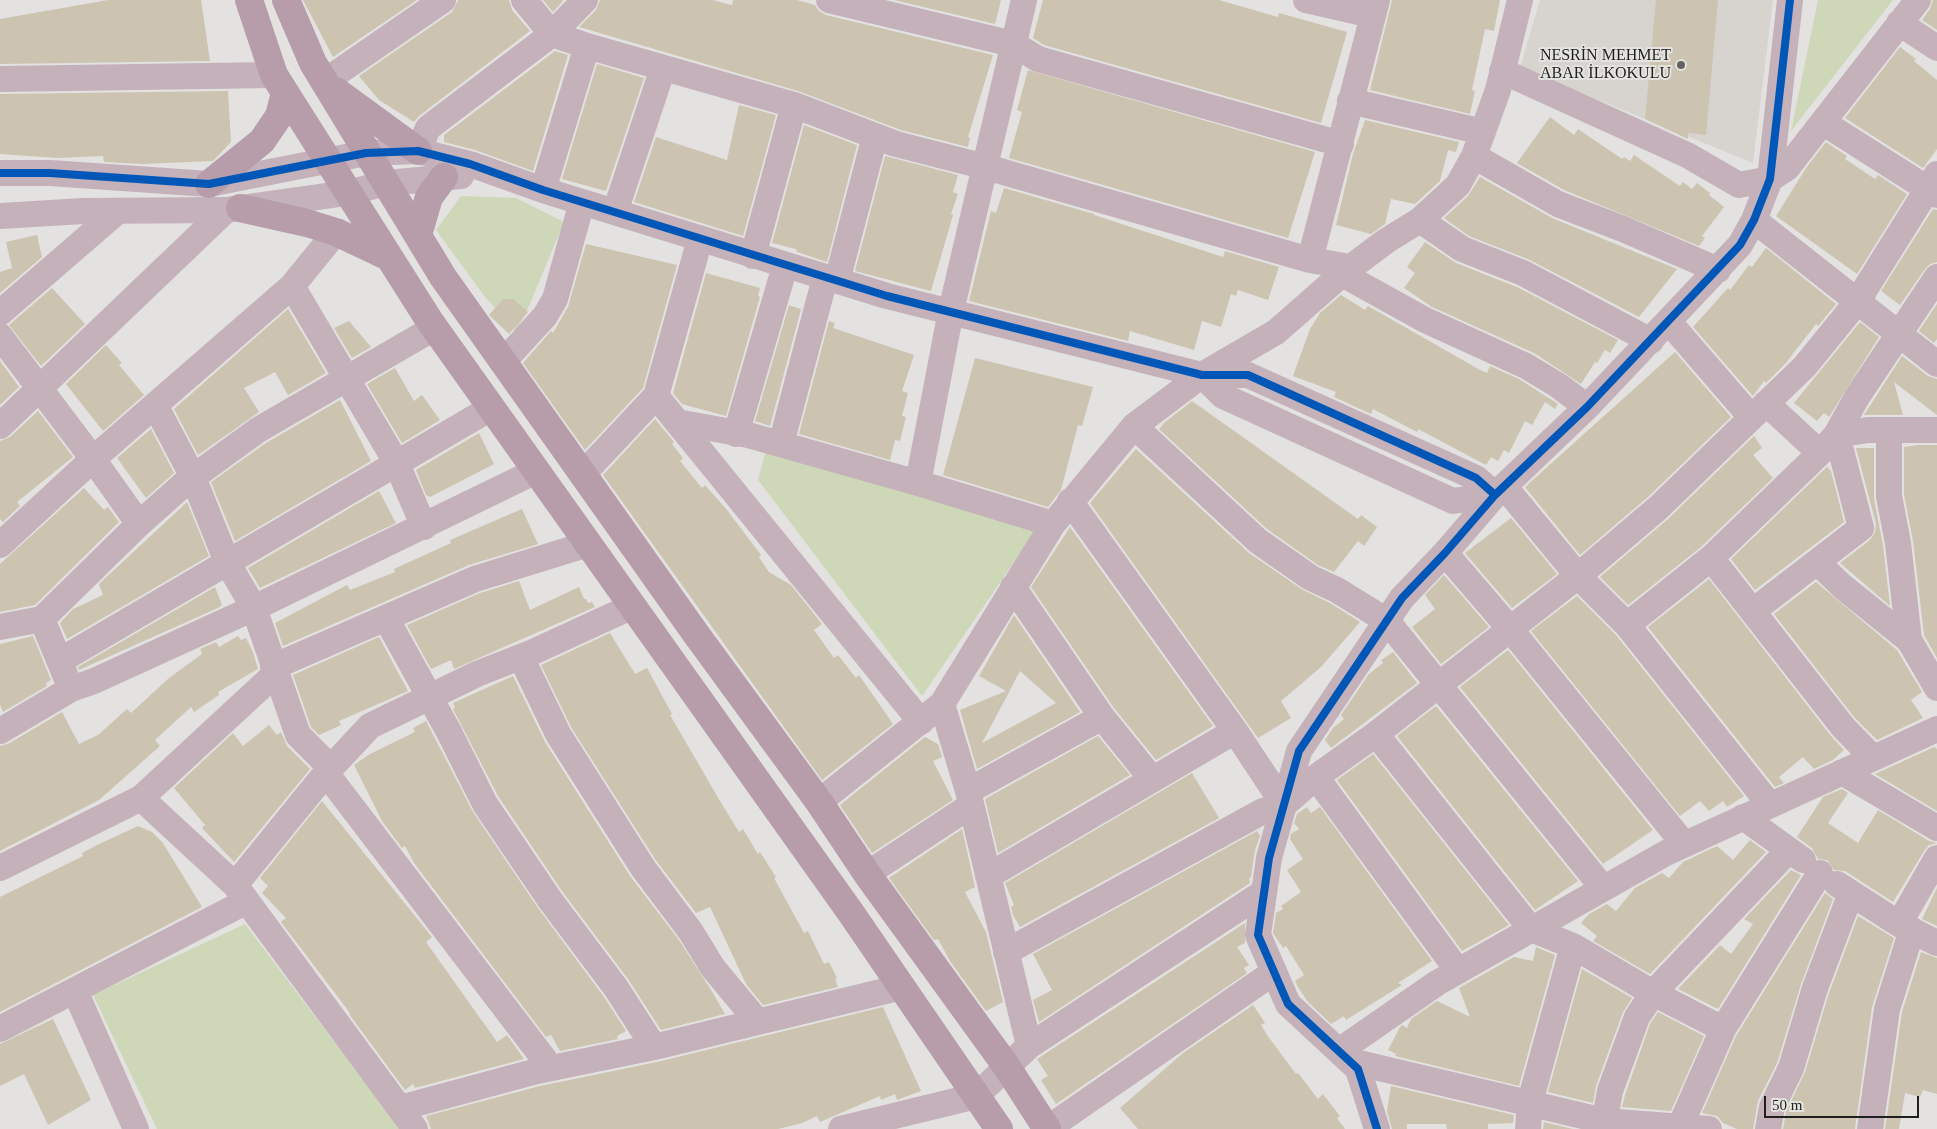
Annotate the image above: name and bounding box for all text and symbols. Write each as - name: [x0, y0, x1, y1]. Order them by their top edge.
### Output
- place label: NESRİN MEHMET ABAR İLKOKULU: [1540, 46, 1671, 84]
- marker: NESRİN MEHMET ABAR İLKOKULU: [1675, 59, 1687, 71]
- scale bar: [1767, 1086, 1922, 1118]
- text: 50 m: [1772, 1097, 1802, 1113]

